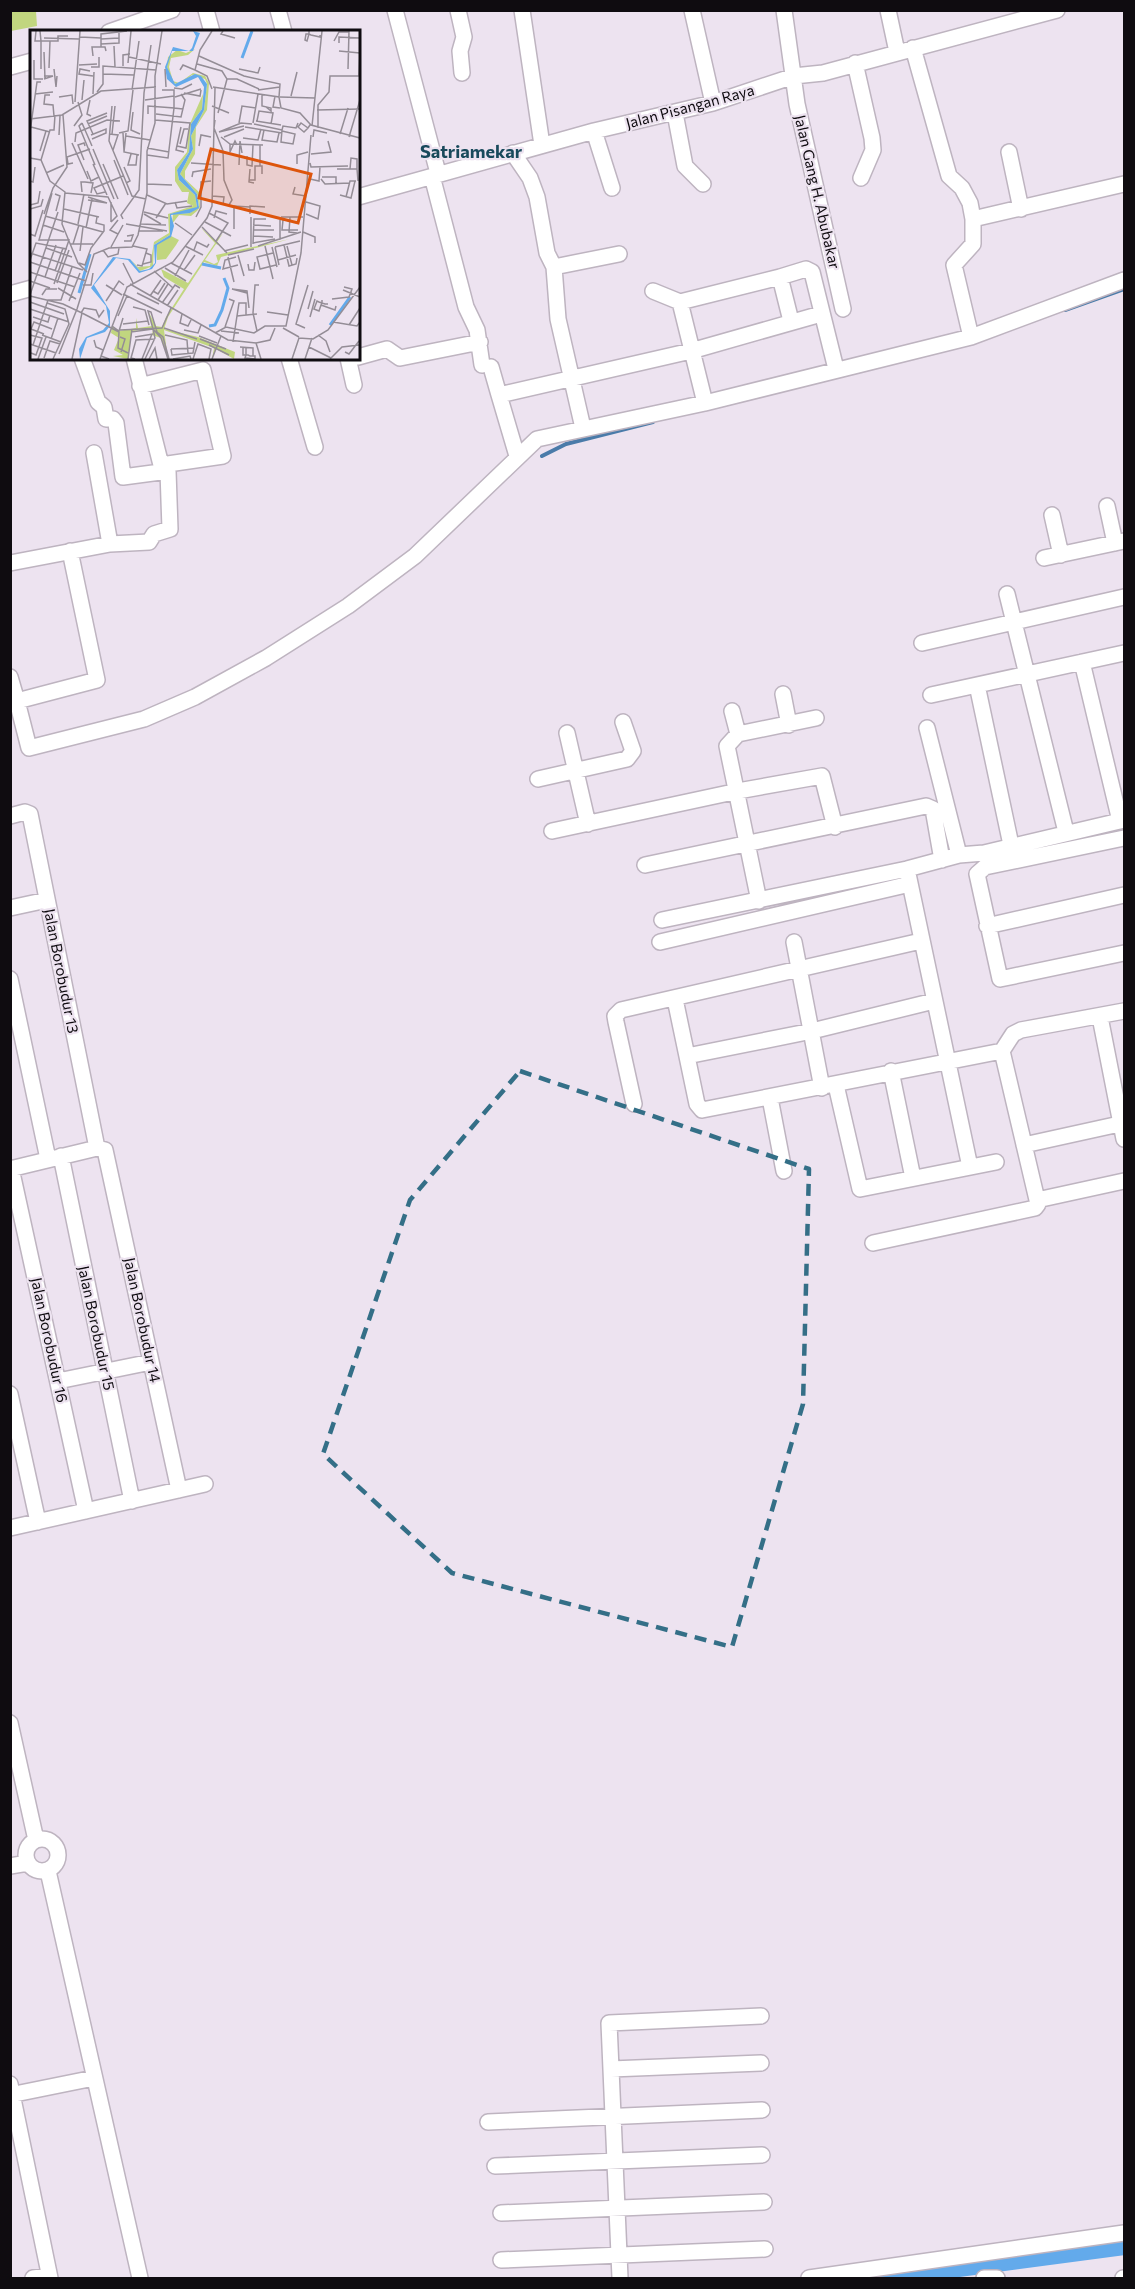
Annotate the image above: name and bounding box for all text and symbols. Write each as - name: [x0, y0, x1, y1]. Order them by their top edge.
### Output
- inset map: [30, 30, 360, 360]
- street label: Jalan Pisangan Raya: [623, 80, 756, 132]
- street label: Jalan Gang H. Abubakar: [791, 113, 844, 271]
- district label: Satriamekar: [420, 140, 523, 162]
- street label: Jalan Borobudur 13: [41, 907, 83, 1035]
- street label: Jalan Borobudur 14: [121, 1256, 165, 1384]
- street label: Jalan Borobudur 15: [75, 1264, 119, 1392]
- street label: Jalan Borobudur 16: [28, 1276, 72, 1404]

